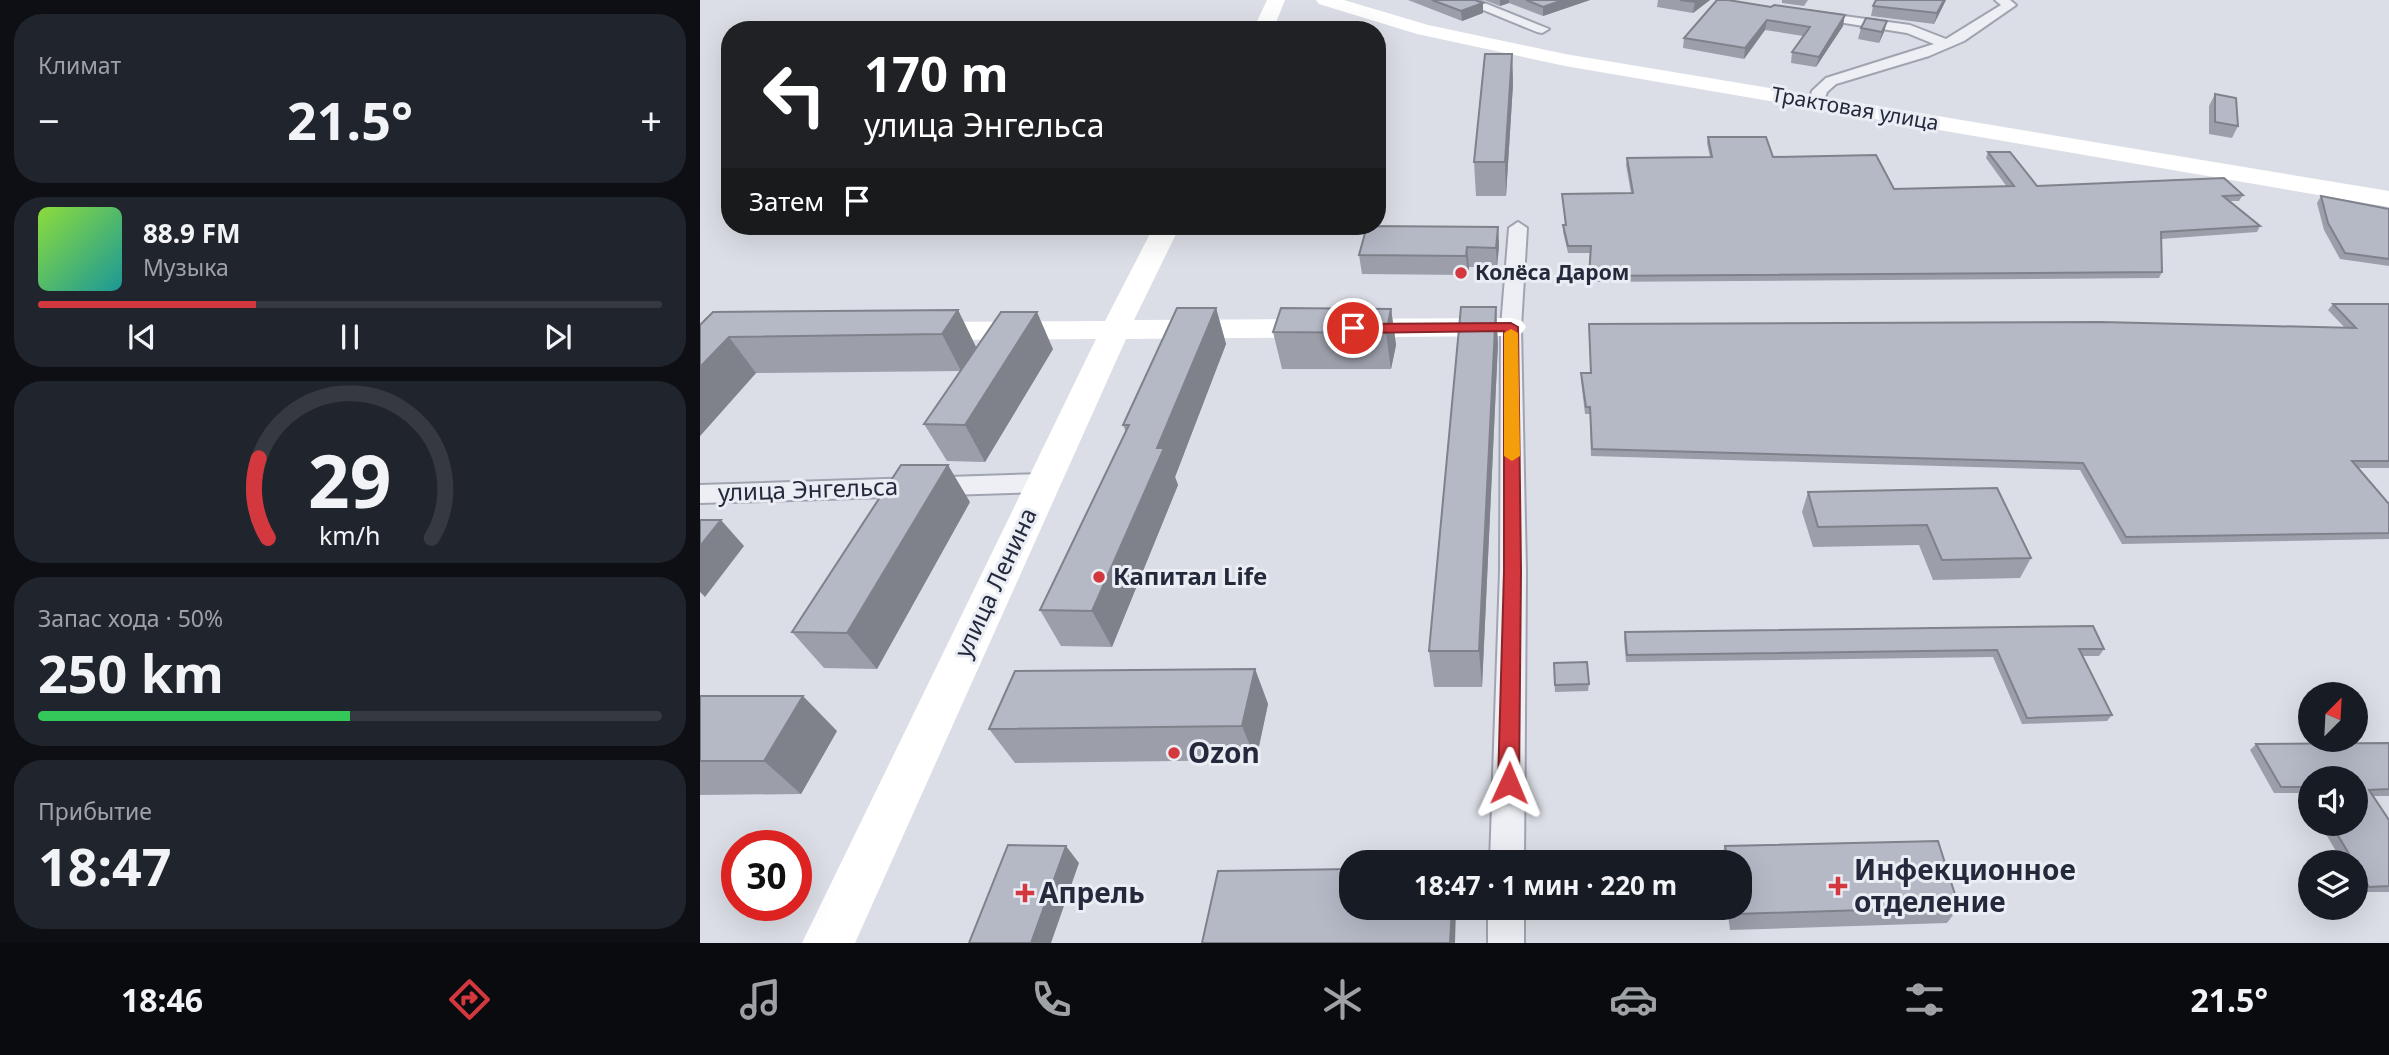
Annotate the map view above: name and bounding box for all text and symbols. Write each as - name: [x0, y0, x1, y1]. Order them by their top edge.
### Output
- text: 170 m: [864, 40, 1009, 106]
- text: Климат: [38, 49, 121, 81]
- icon: left: [749, 49, 840, 140]
- street label: Трактовая улица: [1769, 80, 1941, 137]
- text: 21.5°: [287, 84, 413, 155]
- text: −: [38, 94, 60, 146]
- text: +: [640, 94, 662, 146]
- text: улица Энгельса: [864, 103, 1105, 146]
- icon: arrive: [838, 182, 876, 220]
- text: Затем: [749, 183, 824, 219]
- text: 88.9 FM: [143, 215, 240, 251]
- text: Музыка: [143, 251, 229, 283]
- place label: Колёса Даром: [1475, 258, 1629, 286]
- marker: Колёса Даром: [1453, 265, 1469, 281]
- pin: [1323, 298, 1383, 358]
- icon: arrive: [1334, 309, 1372, 347]
- icon: previous: [123, 318, 161, 356]
- icon: pause: [331, 318, 369, 356]
- icon: next: [539, 318, 577, 356]
- text: 29: [308, 430, 392, 529]
- street label: улица Энгельса: [717, 469, 899, 508]
- street label: улица Ленина: [945, 502, 1044, 663]
- text: km/h: [319, 517, 381, 551]
- place label: Капитал Life: [1113, 559, 1267, 592]
- marker: Капитал Life: [1091, 569, 1107, 585]
- text: Запас хода · 50%: [38, 602, 223, 634]
- text: 250 km: [38, 637, 224, 708]
- north arrow: [2298, 682, 2368, 752]
- map controls: [2298, 682, 2368, 920]
- place label: Ozon: [1188, 733, 1260, 771]
- marker: Ozon: [1166, 745, 1182, 761]
- position arrow: [1472, 746, 1546, 820]
- button: sound: [2298, 766, 2368, 836]
- text: Прибытие: [38, 795, 152, 827]
- text: 18:47: [38, 830, 172, 901]
- speed limit sign: 30: [721, 830, 812, 921]
- place label: Инфекционное отделение: [1854, 850, 2076, 920]
- button: layers: [2298, 850, 2368, 920]
- text: 18:47 · 1 мин · 220 m: [1414, 867, 1677, 903]
- place label: Апрель: [1039, 873, 1145, 911]
- marker: Инфекционное отделение: [1828, 876, 1848, 896]
- marker: Апрель: [1017, 885, 1033, 901]
- icon: directions: [445, 975, 494, 1024]
- icon: music: [736, 975, 785, 1024]
- icon: phone: [1027, 975, 1076, 1024]
- icon: climate: [1318, 975, 1367, 1024]
- icon: car: [1609, 975, 1658, 1024]
- icon: filters: [1900, 975, 1949, 1024]
- text: 18:46: [121, 978, 203, 1021]
- text: 21.5°: [2191, 978, 2268, 1021]

